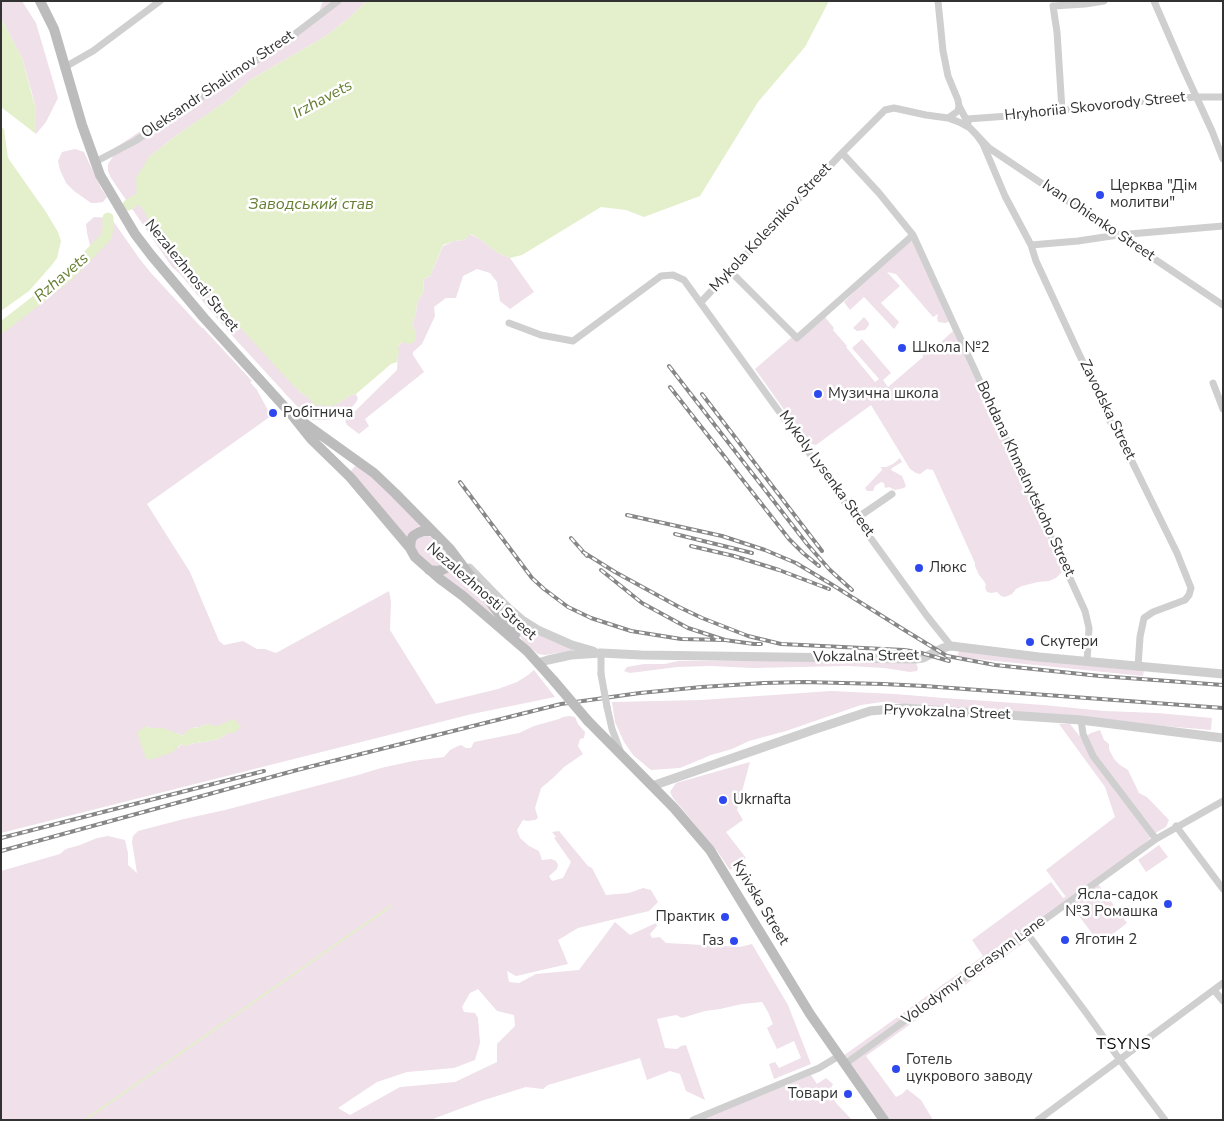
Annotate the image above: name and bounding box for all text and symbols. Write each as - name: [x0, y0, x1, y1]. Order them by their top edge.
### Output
- street label: Oleksandr Shalimov Street: [138, 27, 298, 143]
- water label: Irzhavets: [290, 76, 356, 124]
- street label: Hryhoriia Skovorody Street: [1004, 89, 1186, 125]
- street label: Mykola Kolesnikov Street: [707, 160, 835, 296]
- street label: Ivan Ohienko Street: [1038, 177, 1158, 265]
- place label: Церква "Дім молитви": [1110, 177, 1197, 212]
- marker: Церква "Дім молитви": [1094, 189, 1106, 201]
- water label: Заводський став: [248, 195, 374, 215]
- street label: Nezalezhnosti Street: [140, 216, 242, 336]
- water label: Rzhavets: [31, 249, 93, 307]
- place label: Школа №2: [912, 339, 990, 357]
- marker: Школа №2: [896, 342, 908, 354]
- street label: Zavodska Street: [1075, 357, 1139, 463]
- street label: Bohdana Khmelnytskoho Street: [972, 379, 1078, 579]
- place label: Музична школа: [828, 385, 939, 403]
- marker: Музична школа: [812, 388, 824, 400]
- place label: Робітнича: [283, 404, 353, 422]
- marker: Робітнича: [267, 407, 279, 419]
- street label: Mykoly Lysenka Street: [774, 408, 878, 540]
- street label: Nezalezhnosti Street: [423, 540, 539, 644]
- place label: Люкс: [929, 559, 967, 577]
- marker: Люкс: [913, 562, 925, 574]
- place label: Скутери: [1040, 633, 1098, 651]
- marker: Скутери: [1024, 636, 1036, 648]
- street label: Vokzalna Street: [813, 647, 919, 667]
- street label: Pryvokzalna Street: [883, 702, 1011, 724]
- place label: Ukrnafta: [733, 791, 791, 809]
- marker: Ukrnafta: [717, 794, 729, 806]
- street label: Kyivska Street: [728, 858, 792, 948]
- place label: Ясла-садок №3 Ромашка: [1065, 886, 1158, 921]
- marker: Ясла-садок №3 Ромашка: [1162, 898, 1174, 910]
- place label: Практик: [655, 908, 715, 926]
- marker: Практик: [719, 911, 731, 923]
- street label: Volodymyr Gerasym Lane: [899, 913, 1049, 1029]
- place label: Яготин 2: [1075, 931, 1137, 949]
- place label: Газ: [702, 932, 724, 950]
- marker: Яготин 2: [1059, 934, 1071, 946]
- marker: Газ: [728, 935, 740, 947]
- district label: TSYNS: [1096, 1035, 1152, 1055]
- place label: Готель цукрового заводу: [906, 1051, 1033, 1086]
- marker: Готель цукрового заводу: [890, 1063, 902, 1075]
- place label: Товари: [788, 1085, 838, 1103]
- marker: Товари: [842, 1088, 854, 1100]

